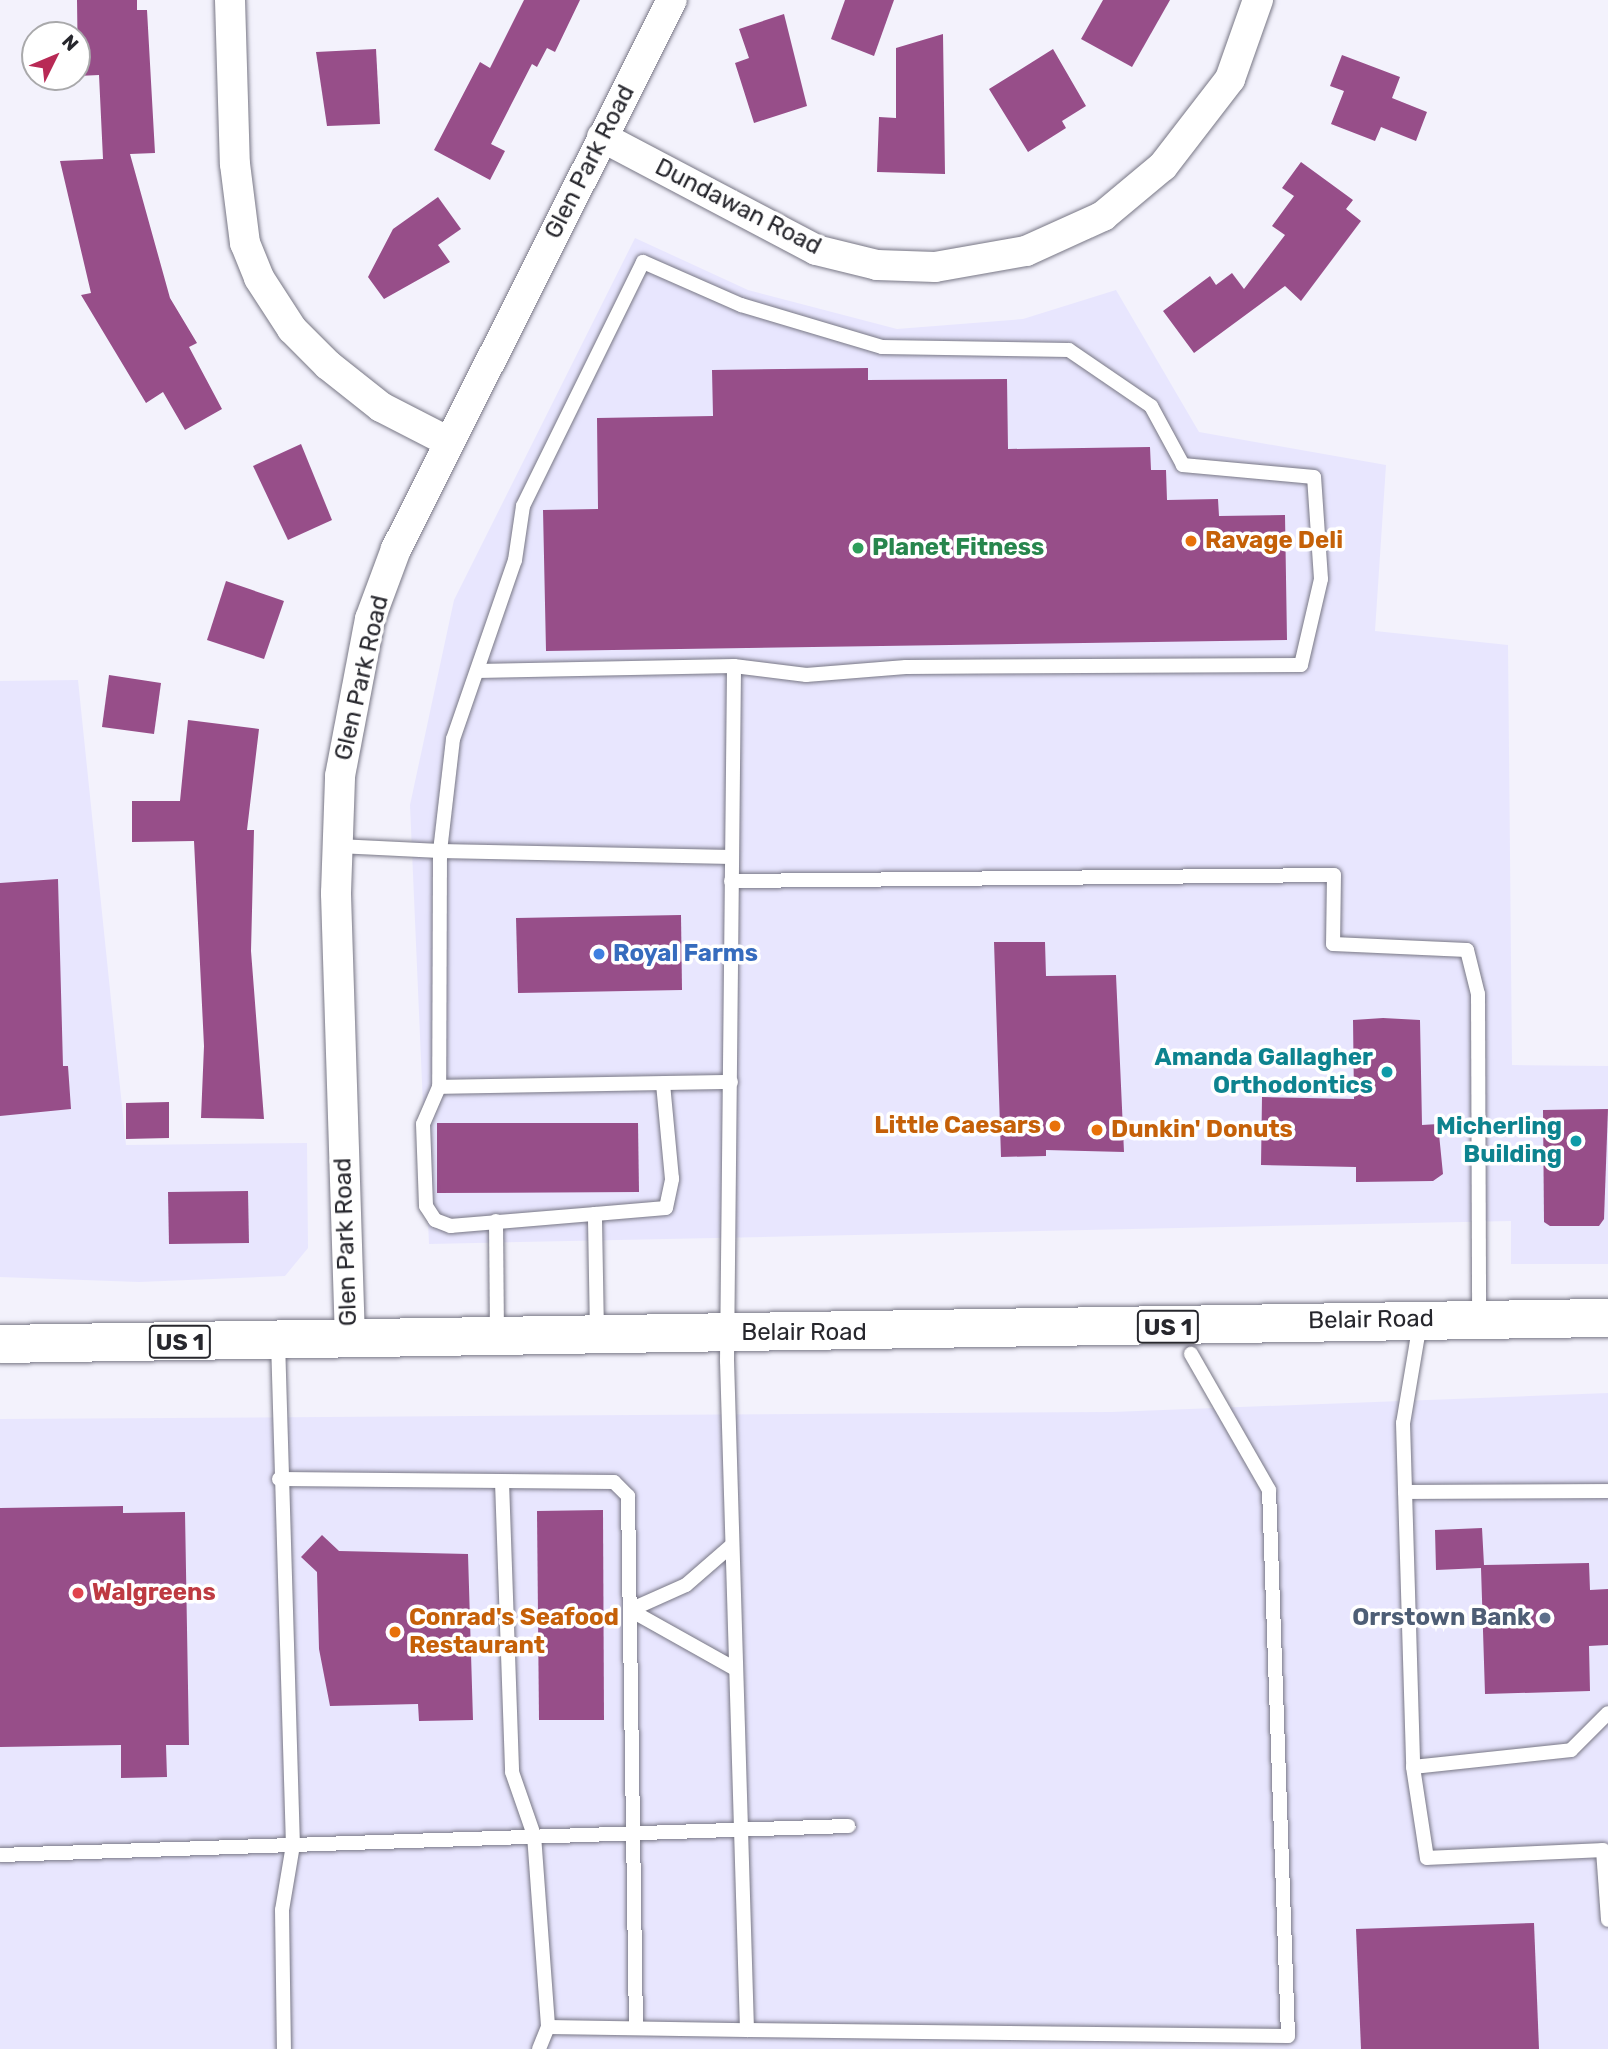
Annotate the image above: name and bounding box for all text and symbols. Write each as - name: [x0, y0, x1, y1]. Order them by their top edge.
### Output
- north arrow: [21, 21, 91, 91]
- text: N: [57, 30, 83, 56]
- street label: Glen Park Road: [539, 80, 641, 244]
- street label: Dundawan Road: [650, 153, 826, 261]
- place label: Ravage Deli: [1205, 527, 1343, 555]
- marker: Ravage Deli: [1183, 533, 1199, 549]
- place label: Planet Fitness: [872, 534, 1044, 562]
- marker: Planet Fitness: [850, 540, 866, 556]
- street label: Glen Park Road: [329, 593, 395, 763]
- place label: Royal Farms: [613, 940, 758, 968]
- marker: Royal Farms: [591, 946, 607, 962]
- place label: Amanda Gallagher Orthodontics: [1155, 1044, 1373, 1100]
- marker: Amanda Gallagher Orthodontics: [1379, 1064, 1395, 1080]
- place label: Little Caesars: [874, 1112, 1041, 1140]
- place label: Micherling Building: [1436, 1113, 1562, 1169]
- place label: Dunkin' Donuts: [1111, 1116, 1293, 1144]
- marker: Little Caesars: [1047, 1118, 1063, 1134]
- marker: Dunkin' Donuts: [1089, 1122, 1105, 1138]
- marker: Micherling Building: [1568, 1133, 1584, 1149]
- street label: Glen Park Road: [329, 1157, 363, 1327]
- street label: Belair Road: [1308, 1305, 1434, 1335]
- road number: US 1: [1136, 1308, 1200, 1346]
- street label: Belair Road: [741, 1319, 867, 1347]
- road number: US 1: [148, 1322, 212, 1362]
- place label: Walgreens: [92, 1579, 216, 1607]
- marker: Walgreens: [70, 1585, 86, 1601]
- place label: Conrad's Seafood Restaurant: [409, 1604, 619, 1660]
- place label: Orrstown Bank: [1352, 1604, 1531, 1632]
- marker: Orrstown Bank: [1537, 1610, 1553, 1626]
- marker: Conrad's Seafood Restaurant: [387, 1624, 403, 1640]

